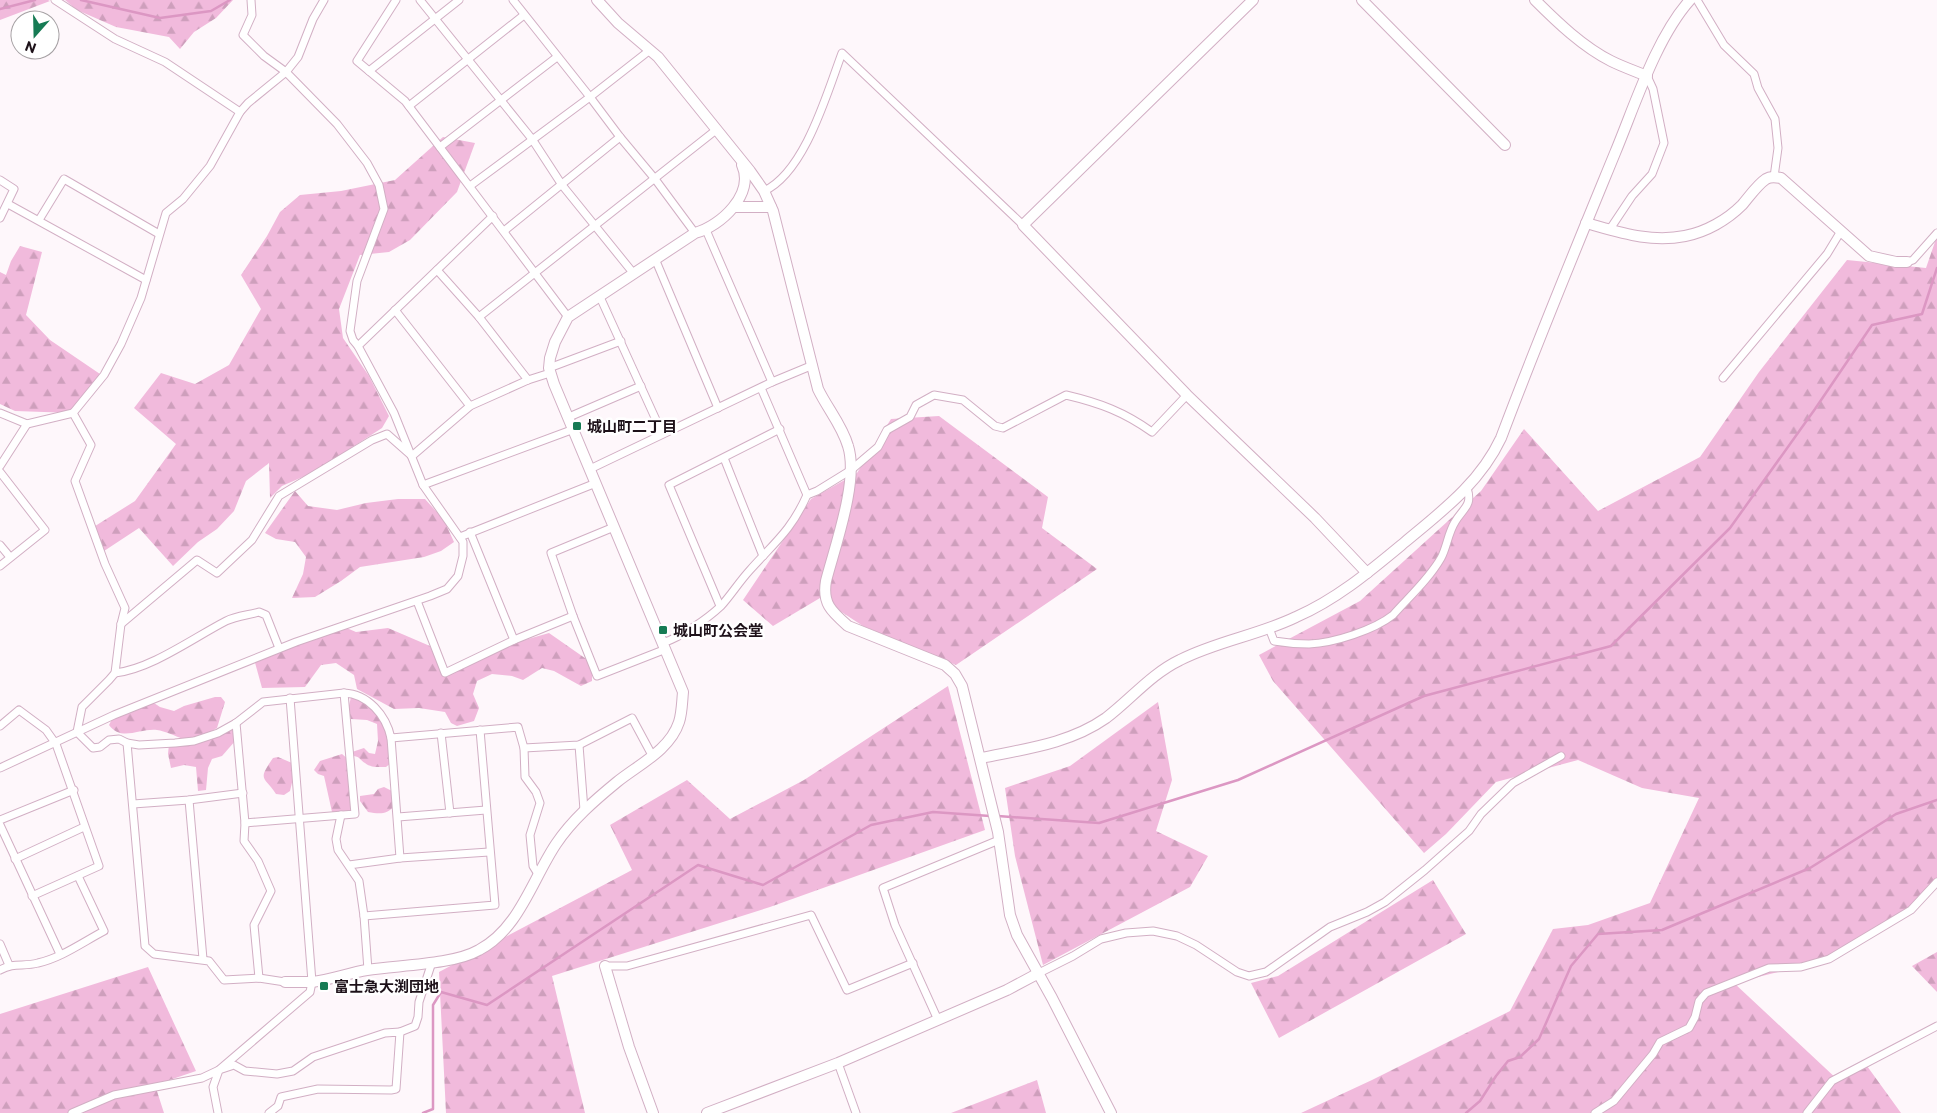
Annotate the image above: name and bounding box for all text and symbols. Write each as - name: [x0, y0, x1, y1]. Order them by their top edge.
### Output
- north arrow: [10, 10, 60, 60]
- text: N: [23, 38, 38, 57]
- place label: 城山町二丁目: [587, 417, 677, 435]
- marker: 城山町二丁目: [571, 420, 583, 432]
- place label: 城山町公会堂: [673, 621, 763, 639]
- marker: 城山町公会堂: [657, 624, 669, 636]
- place label: 富士急大渕団地: [334, 977, 439, 995]
- marker: 富士急大渕団地: [318, 980, 330, 992]

